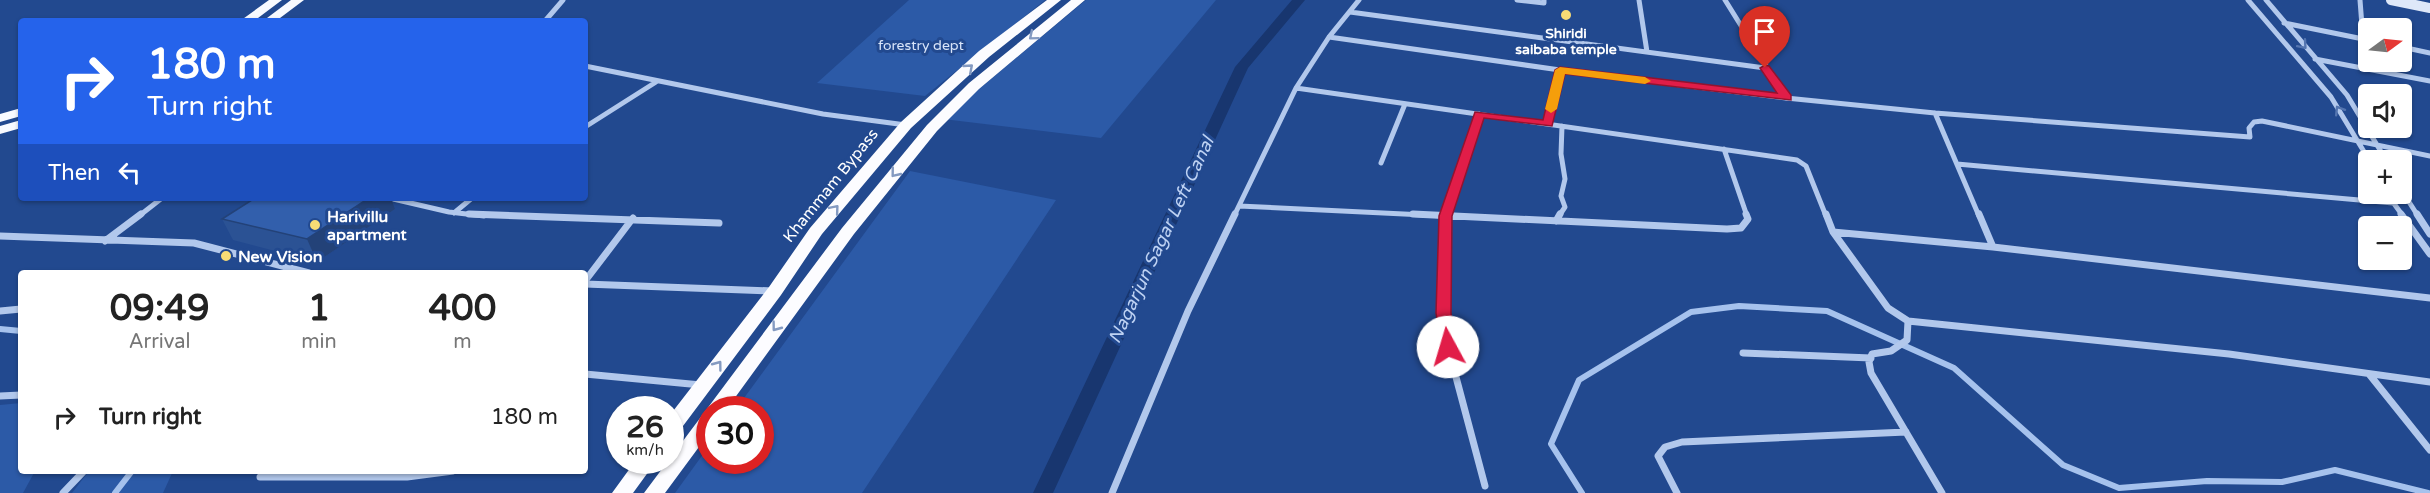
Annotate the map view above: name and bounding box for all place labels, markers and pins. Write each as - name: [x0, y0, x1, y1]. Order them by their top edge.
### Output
- pin: [1739, 6, 1790, 68]
- marker: Shiridi saibaba temple: [1559, 8, 1573, 22]
- place label: Shiridi saibaba temple: [1515, 25, 1617, 58]
- place label: Harivillu apartment: [327, 207, 408, 245]
- marker: Harivillu apartment: [308, 218, 322, 232]
- place label: New Vision: [238, 247, 323, 267]
- marker: New Vision: [219, 249, 233, 263]

